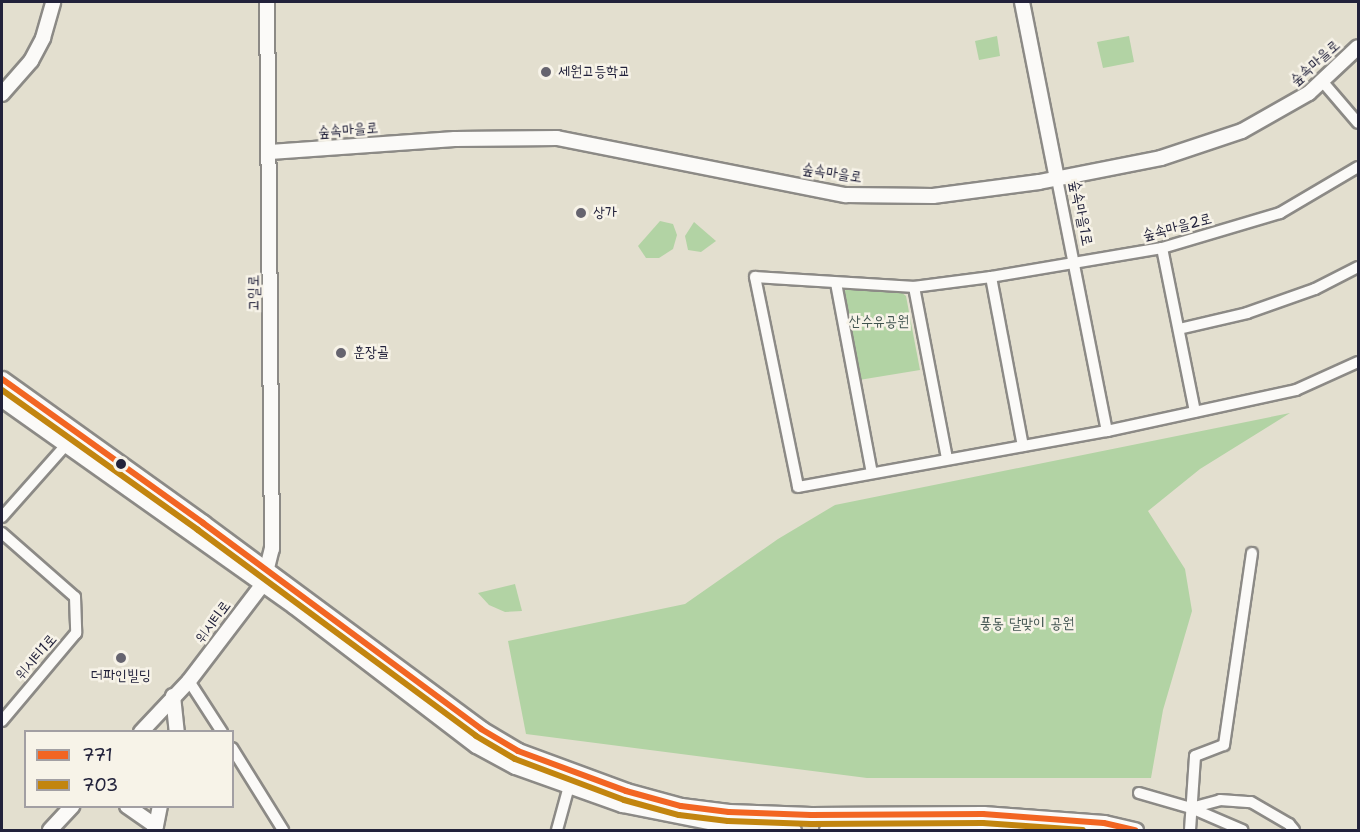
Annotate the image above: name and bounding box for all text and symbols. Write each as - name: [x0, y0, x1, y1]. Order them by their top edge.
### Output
- street label: 숲속마을로: [1286, 36, 1344, 90]
- place label: 세원고등학교: [558, 63, 630, 81]
- marker: 세원고등학교: [539, 65, 553, 79]
- street label: 숲속마을로: [317, 119, 379, 141]
- street label: 숲속마을로: [801, 159, 863, 187]
- street label: 숲속마을1로: [1066, 179, 1096, 247]
- place label: 상가: [593, 204, 617, 222]
- marker: 상가: [574, 206, 588, 220]
- street label: 숲속마을2로: [1140, 210, 1214, 244]
- street label: 고일로: [245, 275, 263, 311]
- park label: 산수유공원: [849, 313, 909, 331]
- place label: 훈장골: [353, 344, 389, 362]
- marker: 훈장골: [334, 346, 348, 360]
- unlabelled marker: [115, 458, 127, 470]
- street label: 위시티로: [191, 597, 235, 647]
- park label: 풍동 달맞이 공원: [980, 615, 1074, 633]
- street label: 위시티1로: [11, 631, 61, 683]
- marker: 더파인빌딩: [114, 651, 128, 665]
- place label: 더파인빌딩: [91, 667, 151, 685]
- legend: [24, 730, 234, 808]
- text: 771: [82, 743, 113, 767]
- text: 703: [82, 773, 118, 797]

